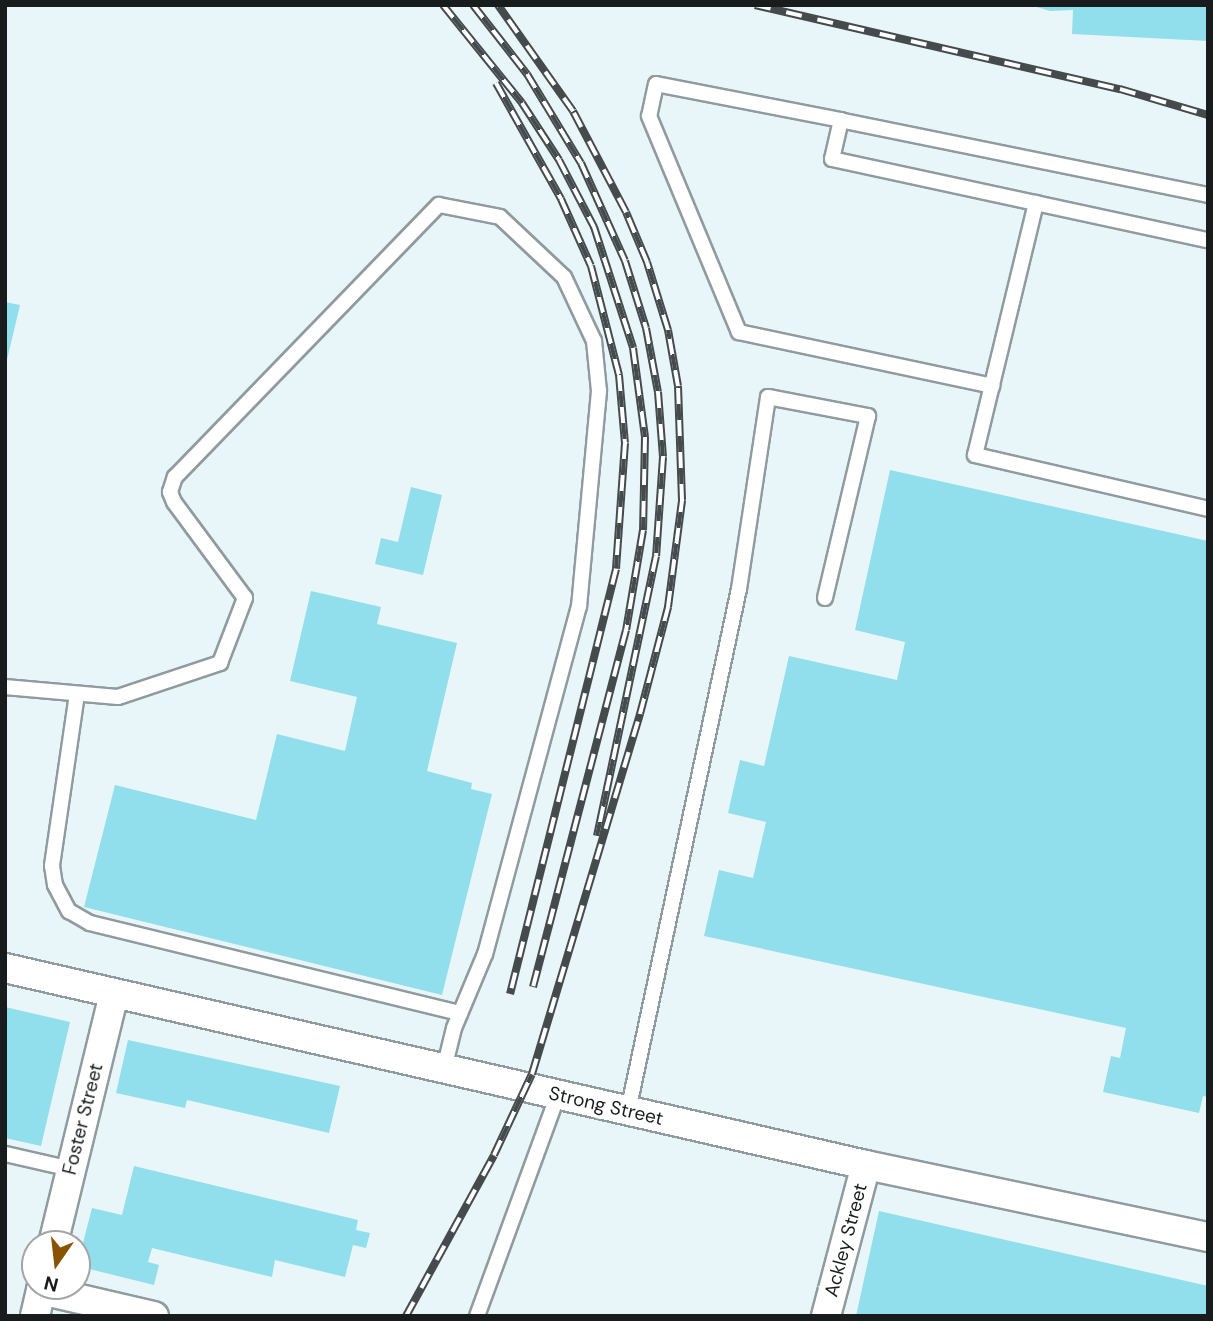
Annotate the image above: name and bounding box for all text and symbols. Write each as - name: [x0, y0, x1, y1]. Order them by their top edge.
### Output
- street label: Foster Street: [58, 1061, 108, 1177]
- street label: Strong Street: [547, 1082, 665, 1130]
- street label: Ackley Street: [820, 1181, 872, 1299]
- north arrow: [21, 1230, 91, 1300]
- text: N: [42, 1270, 61, 1298]

